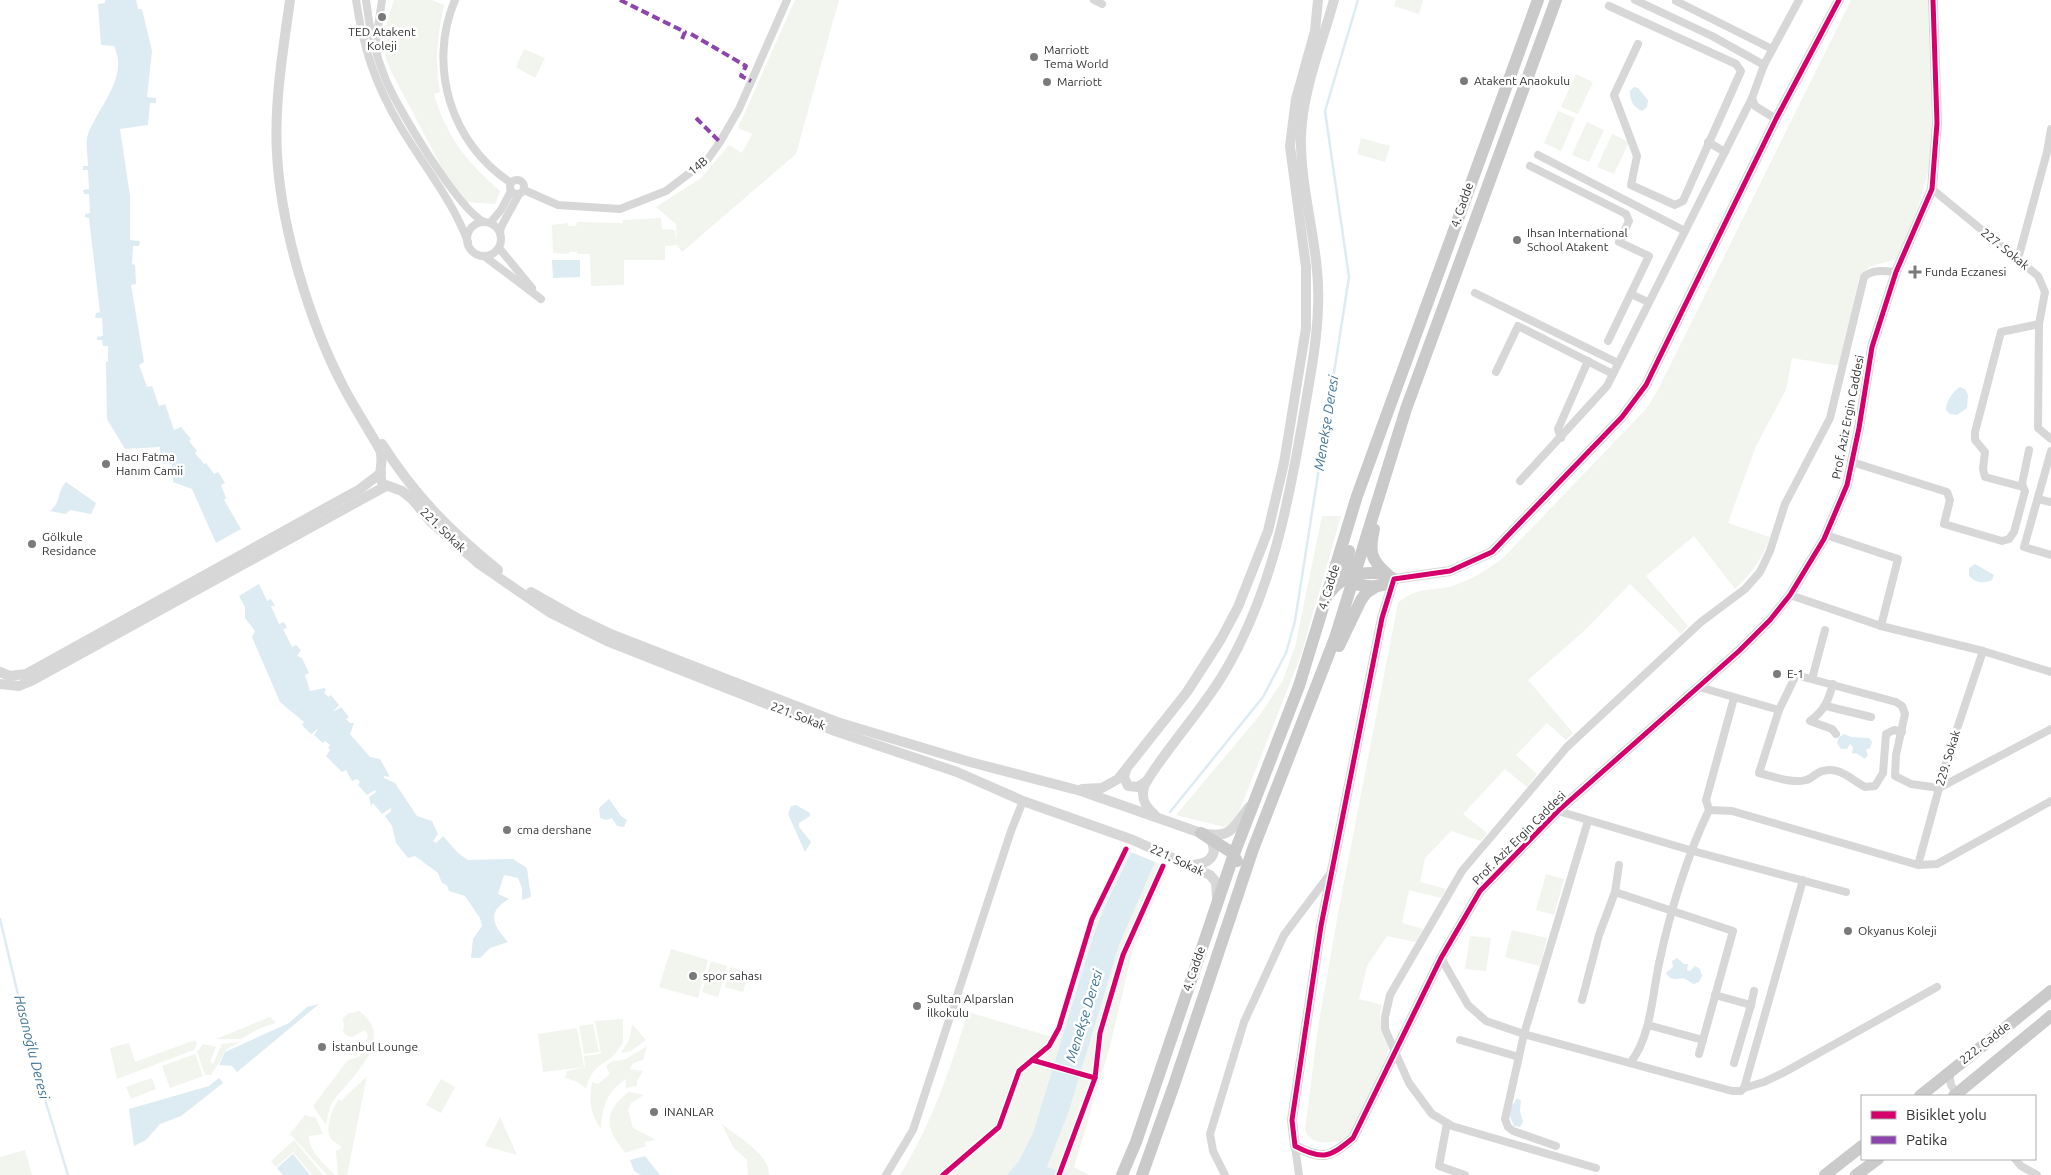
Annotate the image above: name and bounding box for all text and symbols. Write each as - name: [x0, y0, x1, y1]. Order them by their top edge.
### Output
- marker: TED Atakent Koleji: [376, 11, 388, 23]
- place label: TED Atakent Koleji: [348, 25, 416, 52]
- place label: Marriott Tema World: [1044, 43, 1109, 70]
- marker: Marriott Tema World: [1028, 51, 1040, 63]
- place label: Atakent Anaokulu: [1474, 74, 1570, 87]
- place label: Marriott: [1057, 75, 1102, 88]
- marker: Atakent Anaokulu: [1458, 75, 1470, 87]
- marker: Marriott: [1041, 76, 1053, 88]
- street label: 14B: [685, 154, 710, 177]
- street label: 4. Cadde: [1448, 181, 1475, 229]
- street label: 227. Sokak: [1979, 225, 2032, 272]
- place label: Ihsan International School Atakent: [1527, 226, 1628, 253]
- marker: Ihsan International School Atakent: [1511, 234, 1523, 246]
- place label: Funda Eczanesi: [1925, 265, 2006, 278]
- marker: Funda Eczanesi: [1909, 266, 1921, 278]
- street label: Prof. Aziz Ergin Caddesi: [1829, 354, 1866, 480]
- water label: Menekşe Deresi: [1311, 374, 1341, 472]
- place label: Hacı Fatma Hanım Camii: [116, 450, 183, 477]
- marker: Hacı Fatma Hanım Camii: [100, 458, 112, 470]
- street label: 221. Sokak: [418, 505, 469, 554]
- place label: Gölkule Residance: [42, 530, 96, 557]
- marker: Gölkule Residance: [26, 538, 38, 550]
- street label: 4. Cadde: [1315, 563, 1342, 611]
- place label: E-1: [1787, 667, 1804, 680]
- marker: E-1: [1771, 668, 1783, 680]
- street label: 221. Sokak: [769, 699, 827, 732]
- street label: 229. Sokak: [1933, 728, 1962, 787]
- street label: Prof. Aziz Ergin Caddesi: [1469, 788, 1568, 887]
- place label: cma dershane: [517, 823, 592, 836]
- marker: cma dershane: [501, 824, 513, 836]
- street label: 221. Sokak: [1148, 841, 1206, 878]
- place label: Okyanus Koleji: [1858, 924, 1937, 937]
- marker: Okyanus Koleji: [1842, 925, 1854, 937]
- street label: 4. Cadde: [1180, 945, 1207, 993]
- water label: Menekşe Deresi: [1062, 967, 1106, 1064]
- place label: spor sahası: [703, 969, 762, 982]
- marker: spor sahası: [687, 970, 699, 982]
- place label: Sultan Alparslan İlkokulu: [927, 992, 1014, 1019]
- water label: Hasanoğlu Deresi: [11, 993, 53, 1101]
- marker: Sultan Alparslan İlkokulu: [911, 1000, 923, 1012]
- street label: 222. Cadde: [1957, 1019, 2012, 1066]
- place label: İstanbul Lounge: [332, 1040, 418, 1053]
- marker: İstanbul Lounge: [316, 1041, 328, 1053]
- legend: [1861, 1095, 2036, 1160]
- place label: INANLAR: [664, 1105, 714, 1118]
- marker: INANLAR: [648, 1106, 660, 1118]
- text: Bisiklet yolu: [1906, 1106, 1987, 1123]
- text: Patika: [1906, 1131, 1947, 1148]

